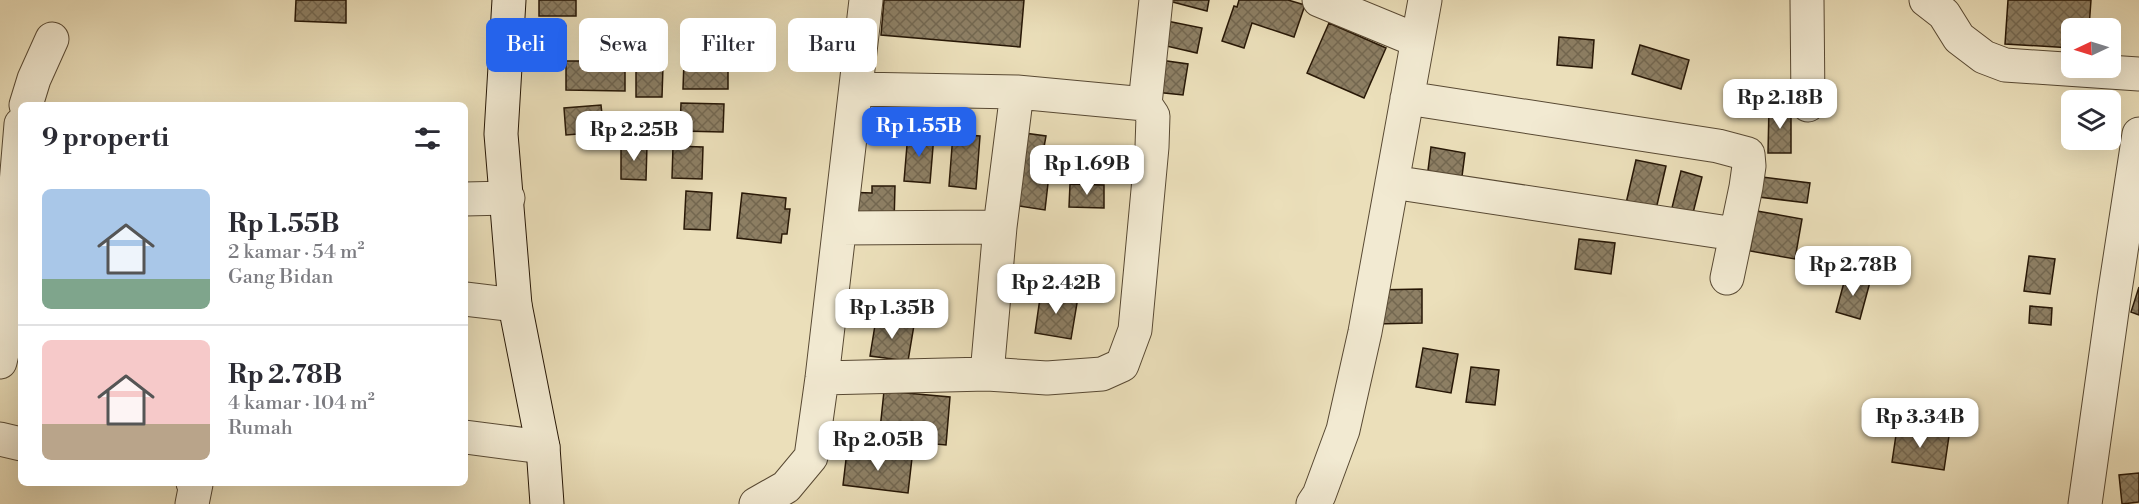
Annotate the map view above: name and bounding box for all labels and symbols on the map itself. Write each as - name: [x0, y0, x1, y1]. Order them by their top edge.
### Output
- north arrow: [2061, 18, 2121, 78]
- pin: Rp 2.18B: [1718, 79, 1842, 130]
- pin: Rp 1.55B: [857, 107, 981, 158]
- pin: Rp 2.25B: [572, 111, 696, 162]
- pin: Rp 1.69B: [1025, 145, 1149, 196]
- pin: Rp 2.78B: [1791, 246, 1915, 297]
- pin: Rp 2.42B: [994, 264, 1118, 315]
- pin: Rp 1.35B: [830, 289, 954, 340]
- pin: Rp 3.34B: [1858, 398, 1982, 449]
- pin: Rp 2.05B: [816, 421, 940, 472]

